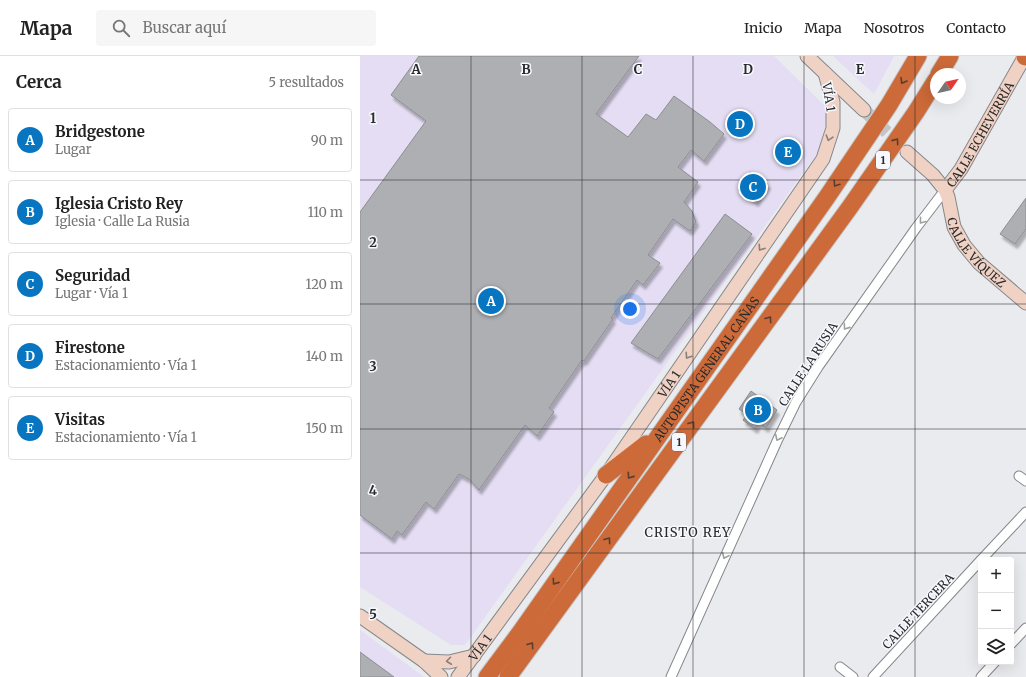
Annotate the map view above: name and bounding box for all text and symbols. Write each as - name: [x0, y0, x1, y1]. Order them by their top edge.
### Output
- search box: [96, 10, 376, 46]
- text: Mapa: [20, 16, 72, 40]
- icon: search: [110, 17, 132, 39]
- text: Buscar aquí: [142, 18, 226, 37]
- text: Inicio: [744, 19, 782, 37]
- text: Mapa: [804, 19, 842, 37]
- text: Nosotros: [864, 19, 924, 37]
- text: Contacto: [946, 19, 1006, 37]
- text: A: [410, 61, 421, 78]
- text: B: [521, 61, 531, 78]
- text: C: [634, 61, 643, 78]
- text: D: [743, 61, 753, 78]
- text: E: [856, 61, 865, 78]
- north arrow: [930, 68, 966, 104]
- text: Cerca: [16, 71, 62, 93]
- text: 5 resultados: [269, 74, 344, 91]
- one-way arrow: [901, 77, 908, 84]
- street label: CALLE ECHEVERRÍA: [943, 78, 1017, 190]
- street label: VÍA 1: [819, 80, 839, 113]
- pin: D: [727, 109, 753, 139]
- text: 1: [370, 110, 376, 127]
- text: Bridgestone: [55, 122, 145, 141]
- text: A: [25, 132, 35, 149]
- text: 90 m: [311, 132, 343, 149]
- one-way arrow: [825, 135, 834, 142]
- pin: E: [775, 137, 801, 167]
- one-way arrow: [891, 138, 899, 145]
- text: Lugar: [55, 141, 92, 158]
- road number: 1: [876, 151, 890, 169]
- pin: C: [740, 172, 766, 202]
- one-way arrow: [833, 180, 840, 187]
- text: Iglesia Cristo Rey: [55, 194, 183, 213]
- text: B: [25, 204, 35, 221]
- text: 110 m: [308, 204, 343, 221]
- text: Iglesia · Calle La Rusia: [55, 213, 190, 230]
- street label: CALLE VÍQUEZ: [945, 216, 1009, 290]
- one-way arrow: [919, 217, 926, 224]
- text: 2: [369, 234, 377, 251]
- one-way arrow: [759, 244, 766, 251]
- text: Seguridad: [55, 266, 130, 285]
- text: C: [26, 276, 34, 293]
- text: 120 m: [305, 276, 343, 293]
- text: Lugar · Vía 1: [55, 285, 128, 302]
- pin: A: [478, 286, 504, 316]
- street label: AUTOPISTA GENERAL CAÑAS: [649, 294, 762, 445]
- your location: [620, 299, 640, 319]
- one-way arrow: [764, 316, 771, 323]
- street label: CALLE LA RUSIA: [775, 319, 841, 409]
- one-way arrow: [844, 323, 851, 330]
- text: Firestone: [55, 338, 125, 357]
- text: D: [25, 348, 35, 365]
- text: 140 m: [306, 348, 343, 365]
- one-way arrow: [686, 351, 693, 358]
- text: Estacionamiento · Vía 1: [55, 357, 197, 374]
- text: 3: [369, 358, 377, 375]
- street label: VÍA 1: [654, 367, 683, 401]
- pin: B: [745, 395, 771, 425]
- text: Visitas: [55, 410, 105, 429]
- text: E: [26, 420, 34, 437]
- text: 150 m: [306, 420, 343, 437]
- one-way arrow: [688, 421, 695, 428]
- text: Estacionamiento · Vía 1: [55, 429, 197, 446]
- road number: 1: [672, 433, 686, 451]
- one-way arrow: [775, 434, 783, 441]
- one-way arrow: [627, 472, 635, 479]
- text: 4: [369, 482, 378, 499]
- district label: CRISTO REY: [645, 524, 731, 541]
- one-way arrow: [603, 538, 610, 545]
- one-way arrow: [722, 552, 730, 560]
- map controls: [978, 557, 1014, 665]
- button: +: [978, 557, 1014, 593]
- street label: CALLE TERCERA: [879, 570, 957, 652]
- one-way arrow: [553, 578, 560, 585]
- button: −: [978, 593, 1014, 629]
- text: 5: [369, 606, 377, 623]
- button: layers: [978, 629, 1014, 665]
- street label: VÍA 1: [465, 630, 495, 664]
- one-way arrow: [527, 643, 534, 650]
- one-way arrow: [446, 656, 452, 665]

